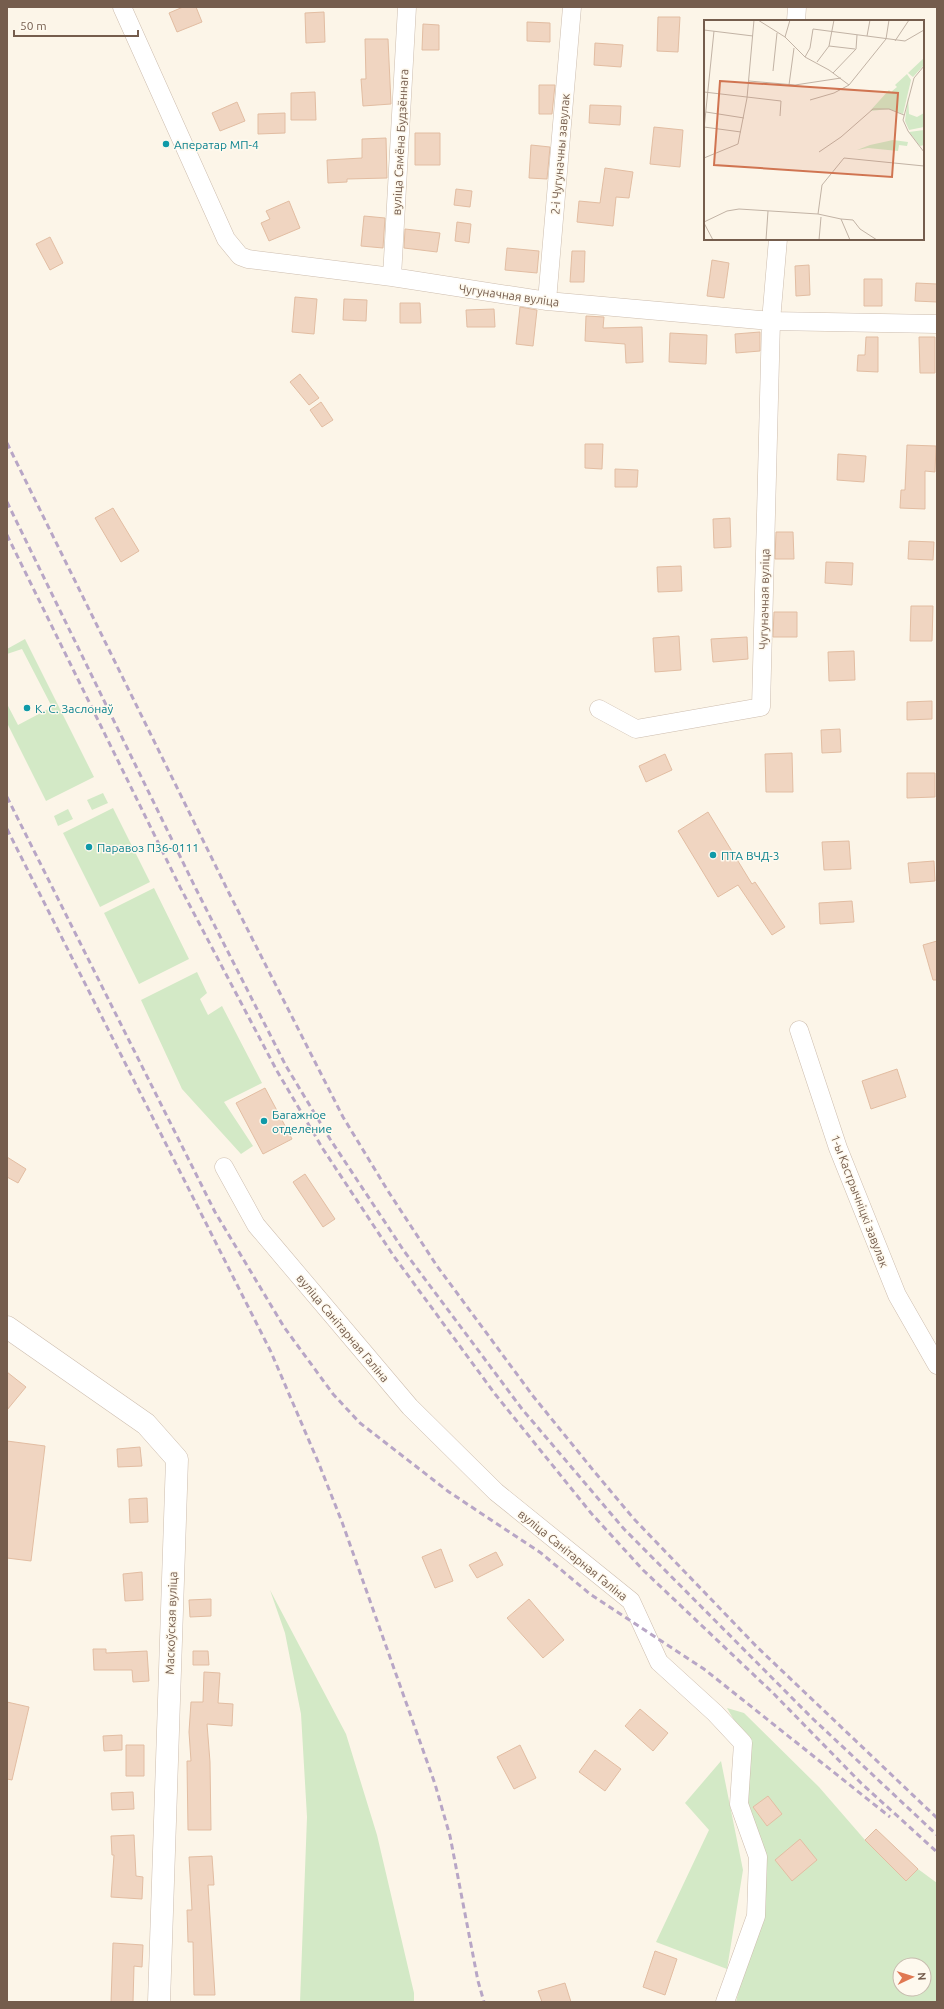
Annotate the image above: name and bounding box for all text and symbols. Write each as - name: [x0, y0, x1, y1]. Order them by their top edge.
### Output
- scale bar: [14, 12, 138, 38]
- text: 50 m: [20, 19, 47, 32]
- inset map: [704, 20, 924, 240]
- street label: вуліца Сямёна Будзённага: [390, 68, 410, 216]
- street label: 2-і Чугуначны завулак: [548, 93, 572, 215]
- place label: Аператар МП-4: [174, 138, 259, 151]
- marker: Аператар МП-4: [161, 139, 171, 149]
- street label: Чугуначная вуліца: [458, 282, 560, 308]
- street label: Чугуначная вуліца: [757, 548, 771, 650]
- place label: К. С. Заслонаў: [35, 702, 113, 715]
- marker: К. С. Заслонаў: [22, 703, 32, 713]
- place label: Паравоз П36-0111: [97, 841, 199, 854]
- marker: Паравоз П36-0111: [84, 842, 94, 852]
- place label: ПТА ВЧД-3: [721, 849, 779, 862]
- marker: ПТА ВЧД-3: [708, 850, 718, 860]
- place label: Багажное отделение: [272, 1108, 332, 1135]
- marker: Багажное отделение: [259, 1116, 269, 1126]
- street label: 1-ы Кастрычніцкі завулак: [829, 1133, 891, 1269]
- street label: вуліца Санітарная Галіна: [294, 1271, 392, 1385]
- street label: вуліца Санітарная Галіна: [516, 1507, 630, 1603]
- street label: Маскоўская вуліца: [163, 1571, 179, 1675]
- north arrow: [892, 1957, 932, 1997]
- text: N: [916, 1972, 928, 1981]

